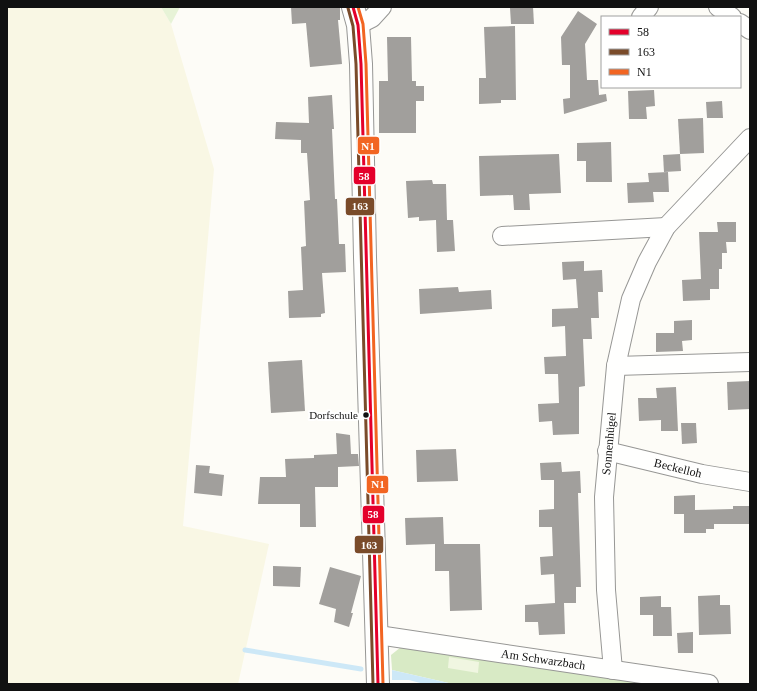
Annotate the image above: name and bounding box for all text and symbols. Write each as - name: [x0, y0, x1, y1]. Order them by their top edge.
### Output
- legend: [601, 16, 741, 88]
- text: 58: [637, 25, 649, 39]
- text: 163: [637, 45, 655, 59]
- text: N1: [637, 65, 652, 79]
- line badge: N1: [357, 136, 380, 155]
- text: N1: [361, 140, 375, 152]
- line badge: 58: [353, 166, 376, 185]
- text: 58: [359, 170, 370, 182]
- line badge: 163: [345, 197, 375, 216]
- text: 163: [352, 200, 369, 212]
- place label: Dorfschule: [309, 409, 358, 421]
- marker: Dorfschule: [361, 410, 371, 420]
- street label: Sonnenhügel: [599, 411, 619, 475]
- street label: Beckelloh: [653, 456, 703, 481]
- line badge: N1: [366, 475, 389, 494]
- text: N1: [371, 478, 385, 490]
- line badge: 58: [362, 505, 385, 524]
- text: 58: [368, 508, 379, 520]
- line badge: 163: [354, 535, 384, 554]
- text: 163: [361, 539, 378, 551]
- street label: Am Schwarzbach: [500, 646, 586, 673]

